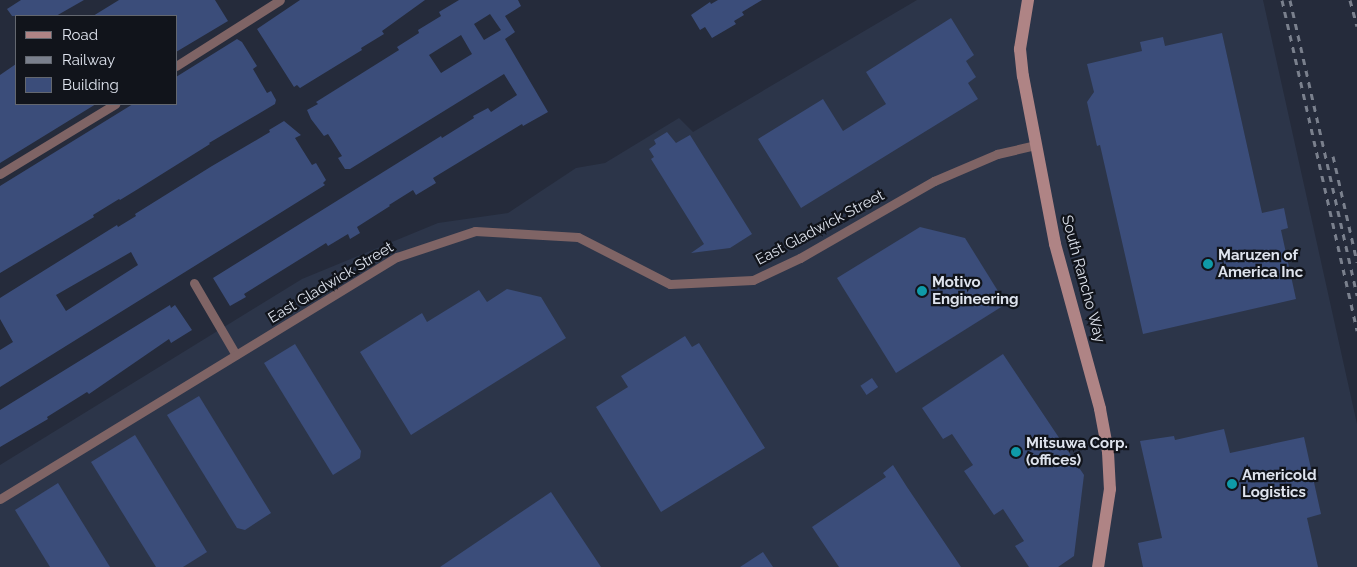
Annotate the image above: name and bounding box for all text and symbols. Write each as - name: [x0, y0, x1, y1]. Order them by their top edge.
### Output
- legend: [15, 15, 178, 105]
- text: Road: [62, 26, 98, 44]
- text: Railway: [62, 51, 115, 69]
- text: Building: [62, 76, 119, 94]
- street label: East Gladwick Street: [753, 187, 887, 269]
- street label: South Rancho Way: [1057, 213, 1109, 345]
- street label: East Gladwick Street: [265, 239, 397, 327]
- place label: Maruzen of America Inc: [1218, 246, 1303, 281]
- marker: Maruzen of America Inc: [1202, 258, 1214, 270]
- place label: Motivo Engineering: [932, 273, 1019, 308]
- marker: Motivo Engineering: [916, 285, 928, 297]
- place label: Mitsuwa Corp. (offices): [1026, 434, 1128, 469]
- marker: Mitsuwa Corp. (offices): [1010, 446, 1022, 458]
- place label: Americold Logistics: [1242, 466, 1317, 501]
- marker: Americold Logistics: [1226, 478, 1238, 490]

